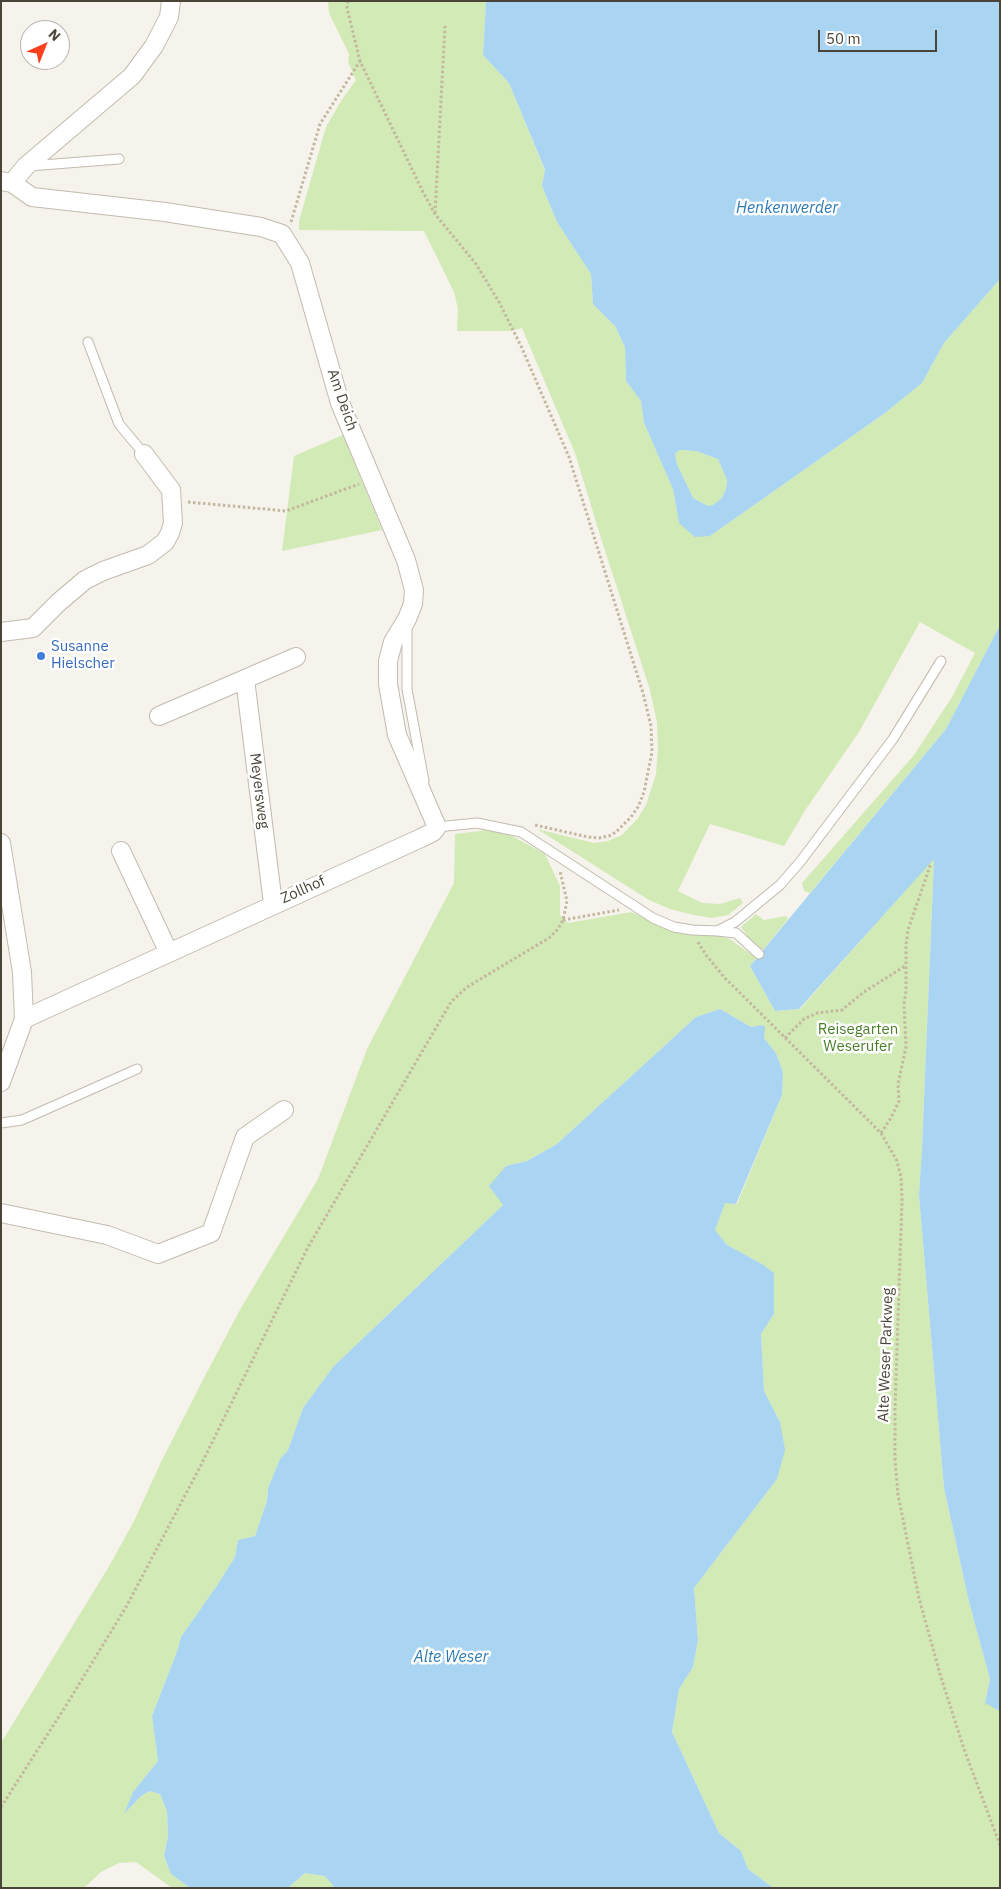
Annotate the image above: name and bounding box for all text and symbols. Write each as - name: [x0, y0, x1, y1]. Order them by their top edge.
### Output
- north arrow: [20, 20, 70, 70]
- scale bar: [821, 20, 940, 52]
- text: N: [45, 25, 65, 45]
- text: 50 m: [826, 29, 861, 48]
- water label: Henkenwerder: [736, 198, 838, 218]
- street label: Am Deich: [323, 367, 361, 433]
- place label: Susanne Hielscher: [51, 638, 115, 673]
- marker: Susanne Hielscher: [35, 650, 47, 662]
- street label: Meyersweg: [245, 752, 273, 830]
- street label: Zollhof: [278, 872, 328, 908]
- park label: Reisegarten Weserufer: [818, 1021, 898, 1056]
- street label: Alte Weser Parkweg: [875, 1287, 897, 1423]
- water label: Alte Weser: [414, 1647, 488, 1667]

